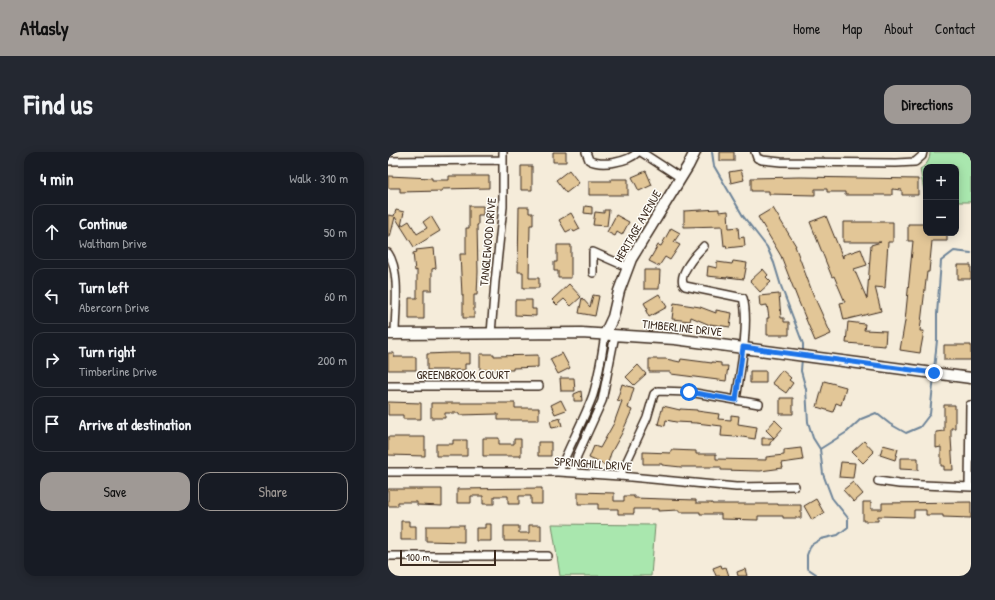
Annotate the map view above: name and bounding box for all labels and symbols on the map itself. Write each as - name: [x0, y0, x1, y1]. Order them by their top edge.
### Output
- street label: HERITAGE AVENUE: [610, 186, 665, 265]
- street label: TANGLEWOOD DRIVE: [475, 196, 500, 287]
- street label: TIMBERLINE DRIVE: [641, 315, 723, 340]
- route end: [925, 364, 943, 382]
- street label: GREENBROOK COURT: [416, 366, 510, 383]
- route start: [680, 383, 698, 401]
- street label: SPRINGHILL DRIVE: [554, 452, 633, 475]
- scale bar: [400, 548, 496, 567]

